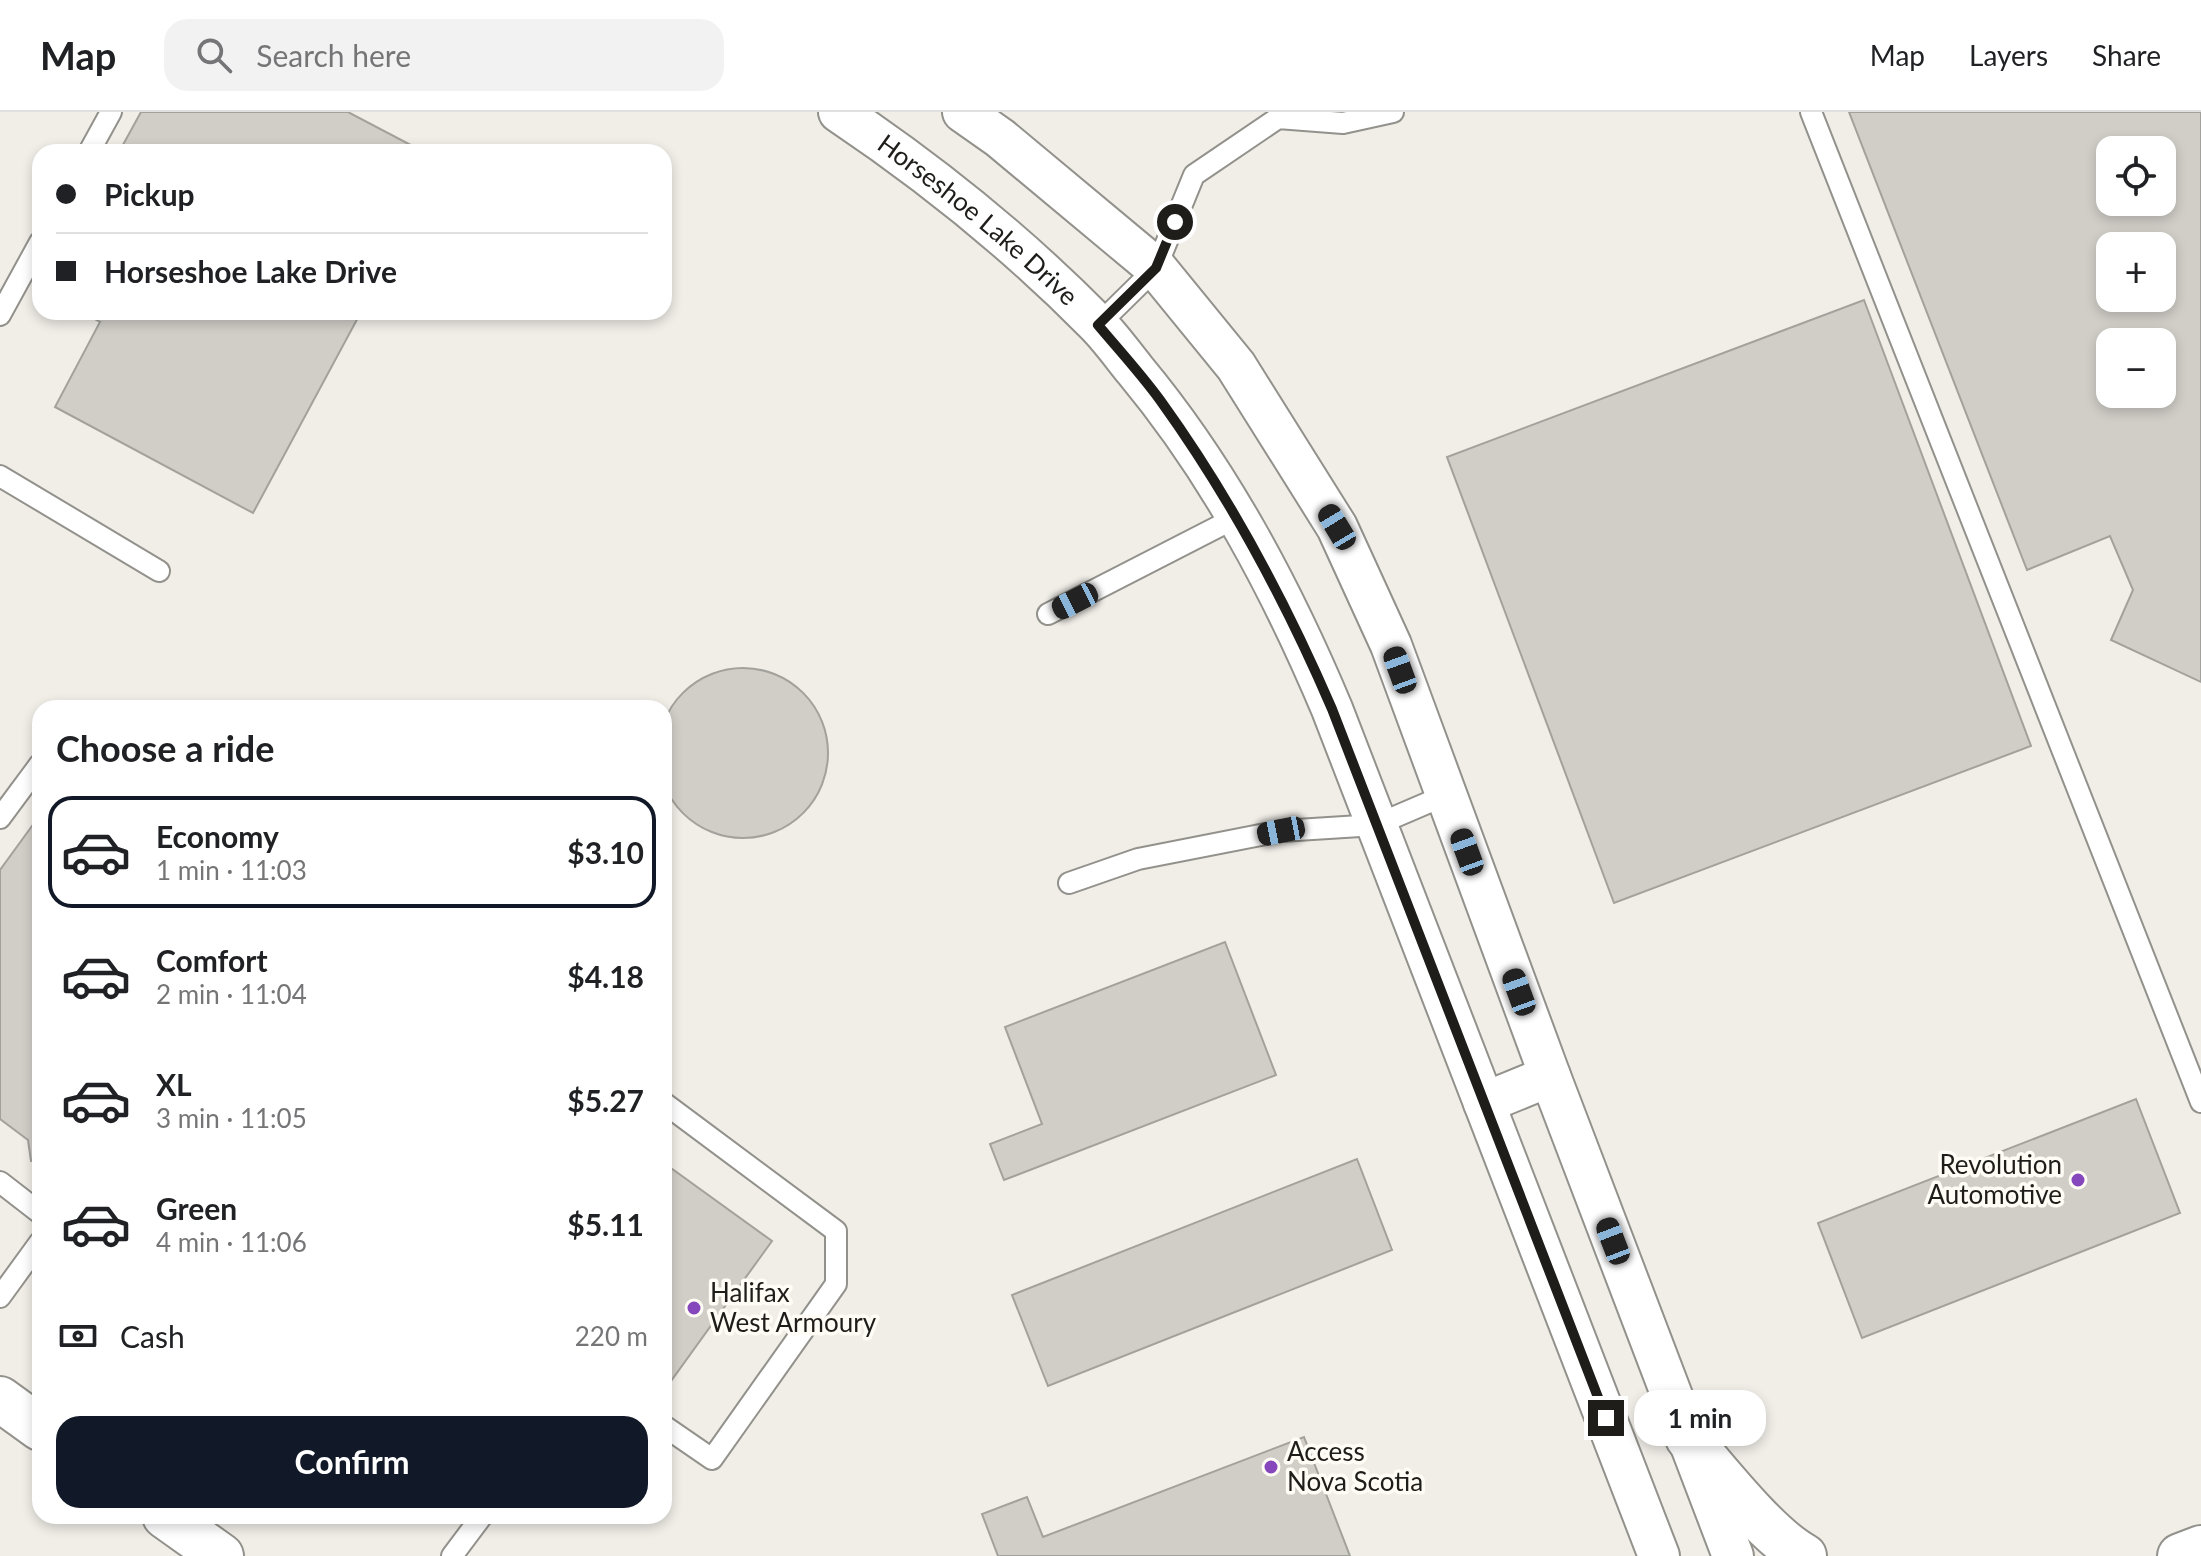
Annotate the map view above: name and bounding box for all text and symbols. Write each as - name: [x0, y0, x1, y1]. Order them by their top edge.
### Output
- search box: [164, 19, 724, 91]
- text: Map: [40, 32, 116, 78]
- icon: search: [192, 33, 236, 77]
- text: Search here: [256, 37, 411, 73]
- text: Map: [1870, 38, 1925, 72]
- text: Layers: [1969, 38, 2048, 72]
- text: Share: [2092, 38, 2161, 72]
- street label: Horseshoe Lake Drive: [872, 127, 1085, 311]
- map controls: [2096, 136, 2176, 408]
- button: locate: [2096, 136, 2176, 216]
- text: Pickup: [104, 176, 195, 212]
- route start: [1157, 204, 1193, 240]
- button: +: [2096, 232, 2176, 312]
- text: Horseshoe Lake Drive: [104, 253, 397, 289]
- button: −: [2096, 328, 2176, 408]
- car: [1314, 500, 1360, 554]
- car: [1048, 579, 1102, 623]
- car: [1381, 643, 1419, 697]
- text: Choose a ride: [56, 726, 275, 770]
- car: [1255, 815, 1307, 847]
- icon: car: [60, 816, 132, 888]
- text: Economy: [156, 818, 279, 854]
- car: [1448, 825, 1486, 879]
- text: $3.10: [567, 834, 644, 870]
- text: 1 min · 11:03: [156, 854, 307, 886]
- icon: car: [60, 940, 132, 1012]
- text: Comfort: [156, 942, 268, 978]
- text: $4.18: [567, 958, 644, 994]
- car: [1500, 965, 1538, 1019]
- text: 2 min · 11:04: [156, 978, 307, 1010]
- icon: car: [60, 1064, 132, 1136]
- text: XL: [156, 1066, 192, 1102]
- text: $5.27: [567, 1082, 644, 1118]
- text: 3 min · 11:05: [156, 1102, 307, 1134]
- place label: Revolution Automotive: [1928, 1148, 2062, 1210]
- marker: Revolution Automotive: [2069, 1171, 2087, 1189]
- icon: car: [60, 1188, 132, 1260]
- text: Green: [156, 1190, 237, 1226]
- text: $5.11: [567, 1206, 644, 1242]
- car: [1593, 1214, 1633, 1268]
- text: 4 min · 11:06: [156, 1226, 307, 1258]
- place label: Halifax West Armoury: [710, 1276, 877, 1338]
- marker: Halifax West Armoury: [685, 1299, 703, 1317]
- icon: cash: [56, 1314, 100, 1358]
- text: Cash: [120, 1318, 185, 1354]
- text: 220 m: [575, 1320, 648, 1352]
- callout: 1 min: [1634, 1390, 1766, 1446]
- route end: [1588, 1400, 1624, 1436]
- text: 1 min: [1668, 1402, 1732, 1434]
- button: Confirm: [56, 1416, 648, 1508]
- place label: Access Nova Scotia: [1287, 1435, 1423, 1497]
- marker: Access Nova Scotia: [1262, 1458, 1280, 1476]

